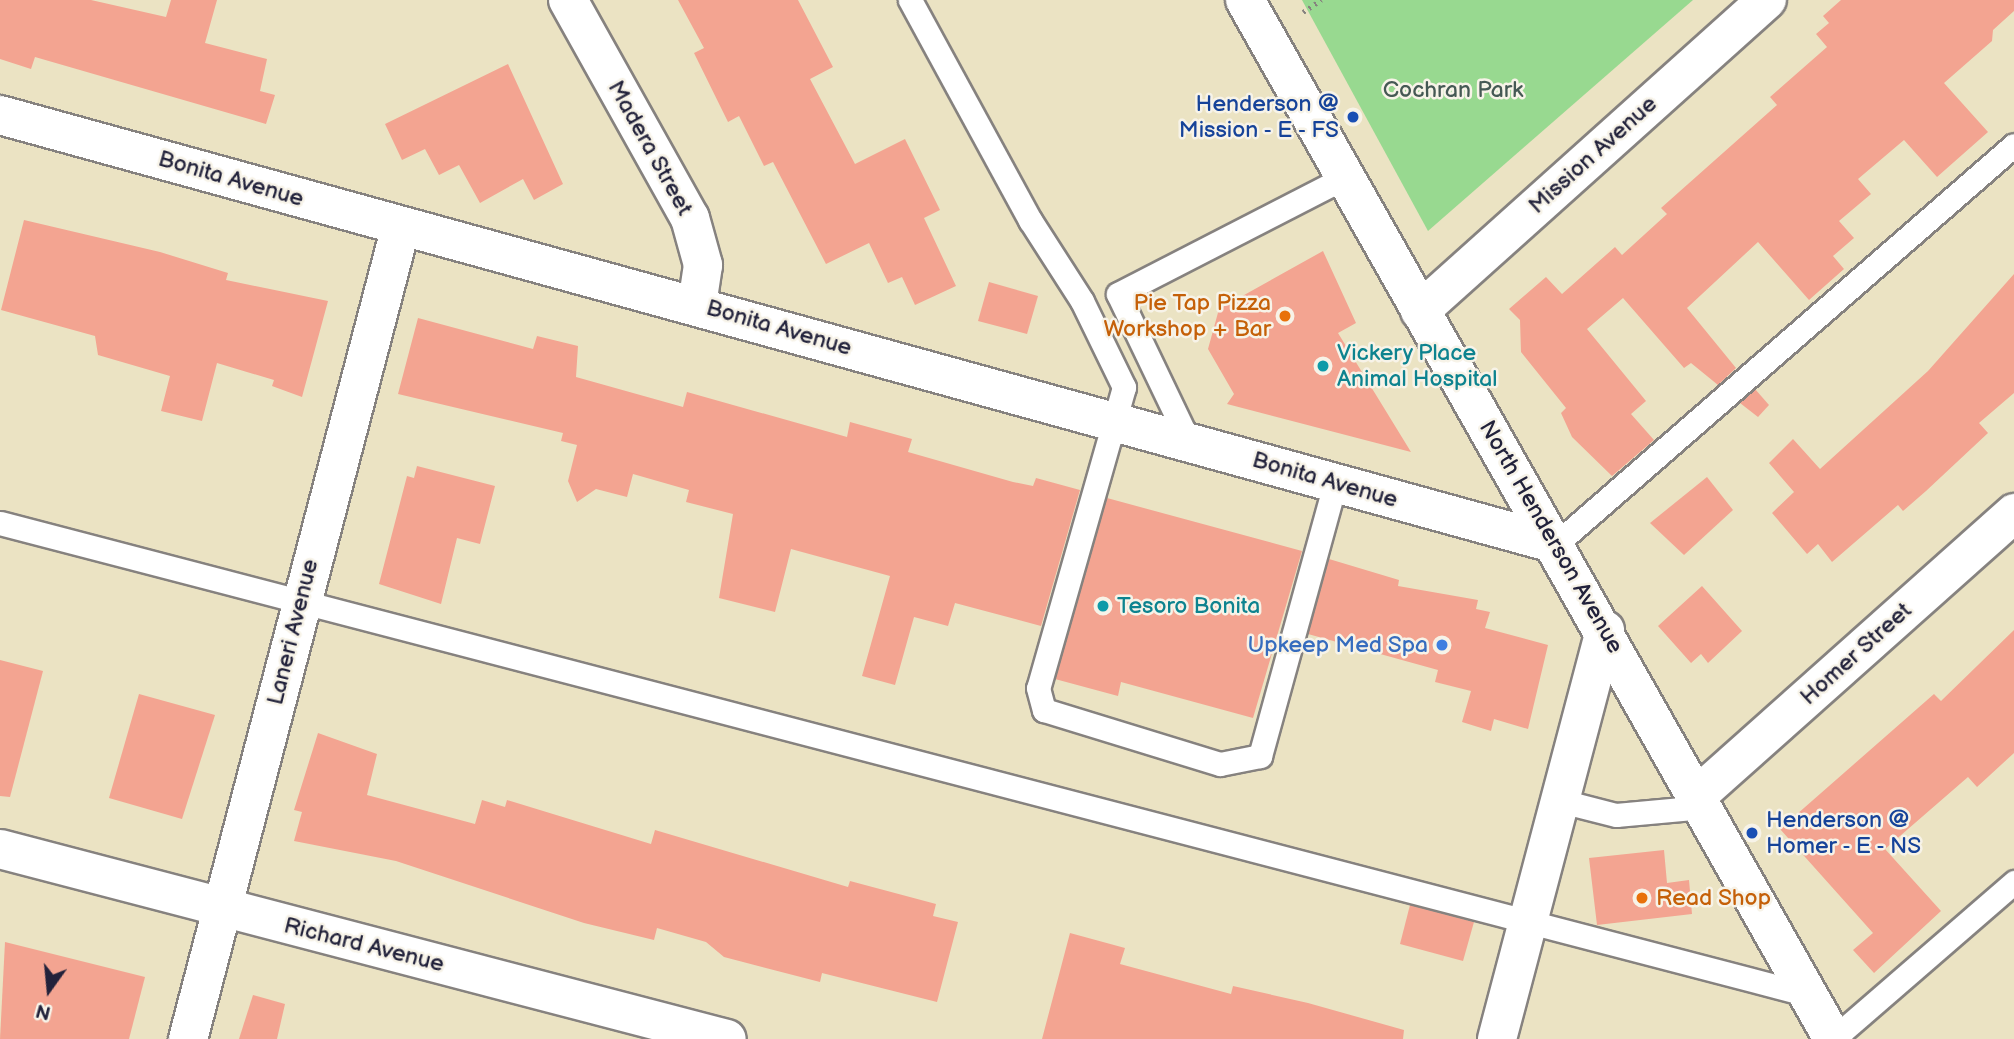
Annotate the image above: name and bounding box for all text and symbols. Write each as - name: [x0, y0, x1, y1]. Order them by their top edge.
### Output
- street label: Madera Street: [602, 76, 698, 220]
- park label: Cochran Park: [1383, 76, 1523, 104]
- place label: Henderson @ Mission - E - FS: [1175, 90, 1339, 144]
- street label: Mission Avenue: [1523, 90, 1663, 220]
- marker: Henderson @ Mission - E - FS: [1345, 109, 1361, 125]
- street label: Bonita Avenue: [155, 145, 307, 213]
- place label: Pie Tap Pizza Workshop + Bar: [1103, 289, 1271, 343]
- street label: Bonita Avenue: [703, 294, 855, 362]
- marker: Pie Tap Pizza Workshop + Bar: [1277, 308, 1293, 324]
- place label: Vickery Place Animal Hospital: [1337, 339, 1497, 393]
- marker: Vickery Place Animal Hospital: [1315, 358, 1331, 374]
- street label: North Henderson Avenue: [1473, 416, 1629, 658]
- street label: Bonita Avenue: [1249, 446, 1401, 514]
- street label: Laneri Avenue: [262, 556, 324, 708]
- place label: Tesoro Bonita: [1117, 592, 1260, 620]
- street label: Homer Street: [1795, 597, 1917, 711]
- marker: Tesoro Bonita: [1095, 598, 1111, 614]
- place label: Upkeep Med Spa: [1247, 631, 1428, 659]
- marker: Upkeep Med Spa: [1434, 637, 1450, 653]
- place label: Henderson @ Homer - E - NS: [1766, 806, 1925, 860]
- marker: Henderson @ Homer - E - NS: [1744, 825, 1760, 841]
- place label: Read Shop: [1656, 884, 1771, 912]
- marker: Read Shop: [1634, 890, 1650, 906]
- street label: Richard Avenue: [281, 912, 447, 978]
- north arrow: [14, 955, 84, 1025]
- text: N: [34, 998, 53, 1024]

